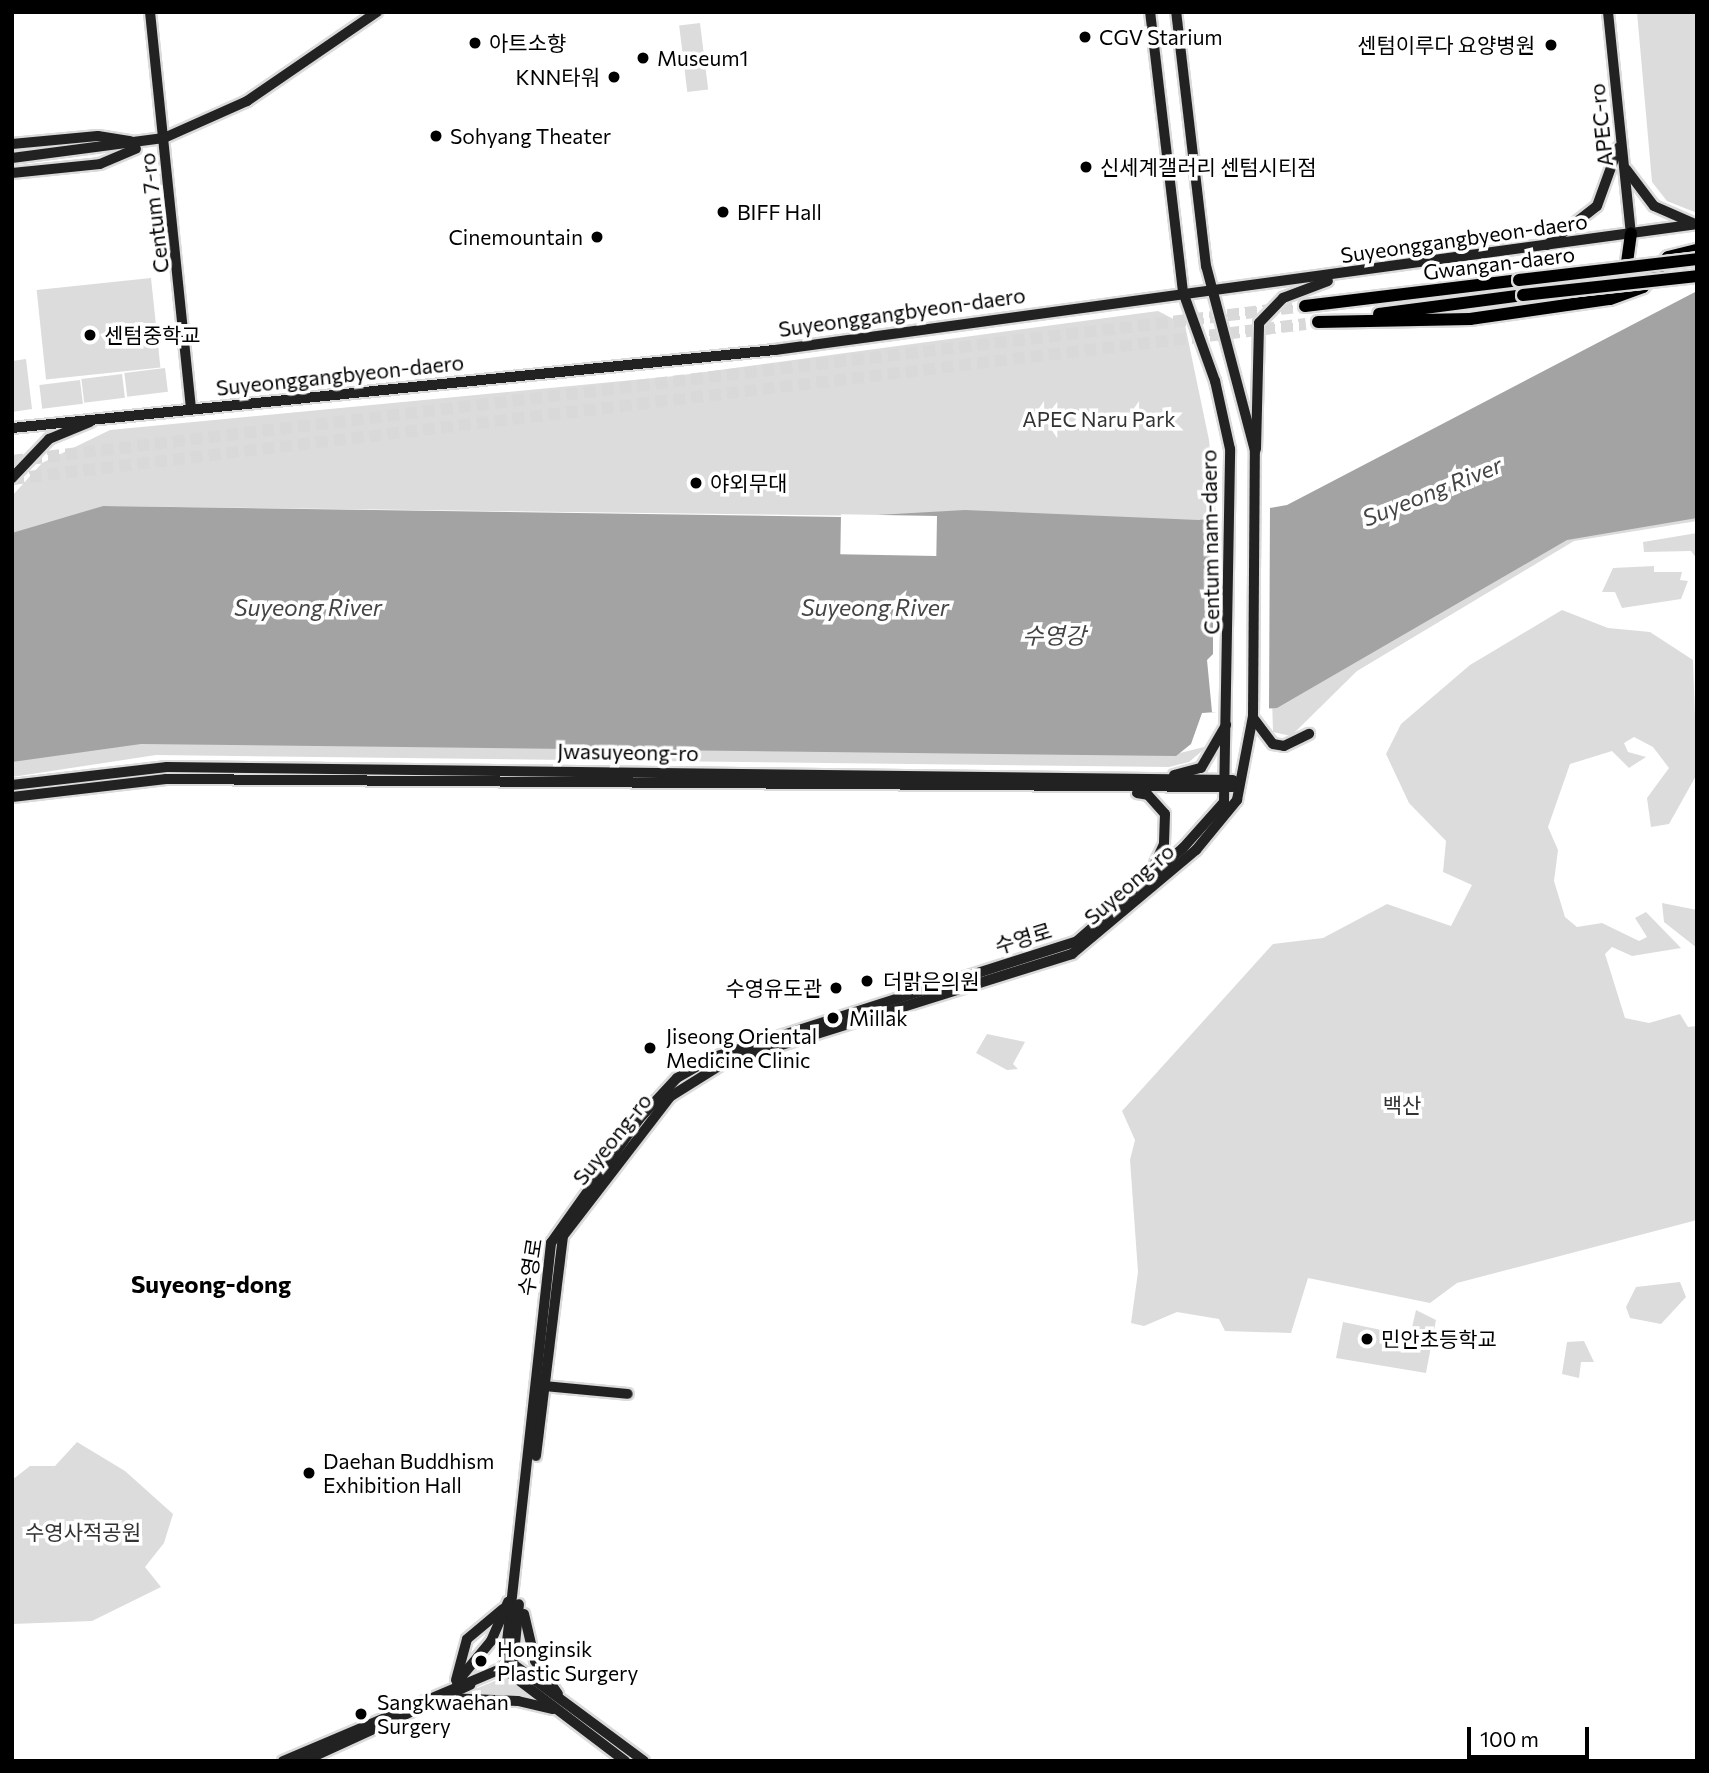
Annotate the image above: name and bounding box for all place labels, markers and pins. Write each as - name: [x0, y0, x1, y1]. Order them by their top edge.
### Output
- place label: CGV Starium: [1099, 24, 1223, 50]
- marker: CGV Starium: [1077, 29, 1093, 45]
- place label: 아트소향: [489, 30, 566, 56]
- place label: 센텀이루다 요양병원: [1357, 32, 1535, 58]
- marker: 아트소향: [467, 35, 483, 51]
- marker: 센텀이루다 요양병원: [1541, 35, 1561, 55]
- place label: Museum1: [657, 45, 748, 71]
- marker: Museum1: [635, 50, 651, 66]
- place label: KNN타워: [516, 64, 600, 90]
- marker: KNN타워: [606, 69, 622, 85]
- place label: Sohyang Theater: [450, 123, 611, 149]
- marker: Sohyang Theater: [428, 128, 444, 144]
- place label: 신세계갤러리 센텀시티점: [1100, 154, 1317, 180]
- marker: 신세계갤러리 센텀시티점: [1078, 159, 1094, 175]
- place label: BIFF Hall: [737, 199, 822, 225]
- marker: BIFF Hall: [715, 204, 731, 220]
- place label: Cinemountain: [448, 224, 583, 250]
- marker: Cinemountain: [589, 229, 605, 245]
- place label: 센텀중학교: [104, 322, 201, 348]
- marker: 센텀중학교: [82, 327, 98, 343]
- place label: 야외무대: [710, 470, 787, 496]
- marker: 야외무대: [688, 475, 704, 491]
- place label: 더맑은의원: [883, 968, 980, 994]
- marker: 더맑은의원: [857, 971, 877, 991]
- place label: 수영유도관: [725, 975, 822, 1001]
- marker: 수영유도관: [828, 980, 844, 996]
- place label: Millak: [849, 1005, 908, 1031]
- marker: Millak: [823, 1008, 843, 1028]
- place label: Jiseong Oriental Medicine Clinic: [666, 1023, 817, 1073]
- marker: Jiseong Oriental Medicine Clinic: [640, 1038, 660, 1058]
- place label: 민안초등학교: [1381, 1326, 1497, 1352]
- marker: 민안초등학교: [1359, 1331, 1375, 1347]
- place label: Daehan Buddhism Exhibition Hall: [323, 1448, 494, 1498]
- marker: Daehan Buddhism Exhibition Hall: [301, 1465, 317, 1481]
- place label: Honginsik Plastic Surgery: [497, 1636, 638, 1686]
- marker: Honginsik Plastic Surgery: [471, 1651, 491, 1671]
- place label: Sangkwaehan Surgery: [377, 1689, 509, 1739]
- marker: Sangkwaehan Surgery: [351, 1704, 371, 1724]

